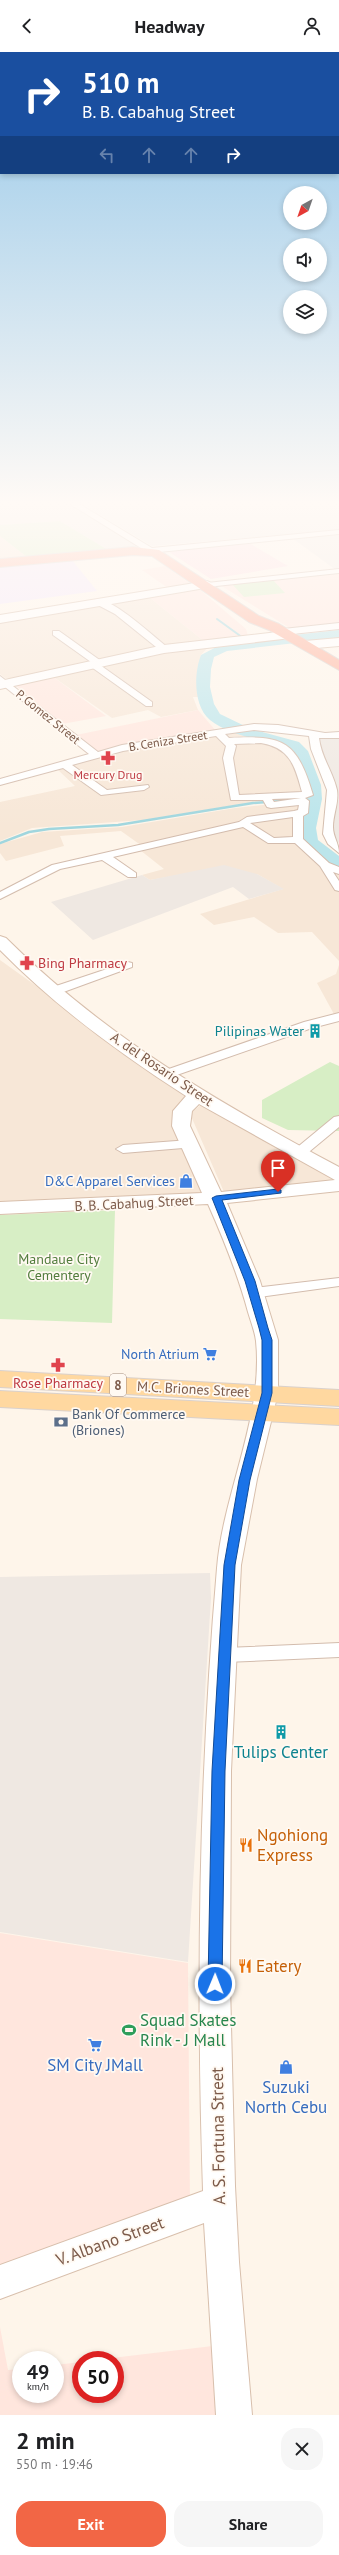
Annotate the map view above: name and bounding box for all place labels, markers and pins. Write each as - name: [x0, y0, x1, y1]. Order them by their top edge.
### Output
- pharmacy icon: Mercury Drug: [100, 750, 116, 766]
- place label: Mercury Drug: [74, 767, 142, 782]
- place label: Bing Pharmacy: [38, 954, 127, 972]
- pharmacy icon: Bing Pharmacy: [19, 955, 35, 971]
- place label: Pilipinas Water: [215, 1022, 304, 1040]
- building icon: Pilipinas Water: [307, 1023, 323, 1039]
- pin: [261, 1151, 295, 1192]
- place label: D&C Apparel Services: [45, 1172, 175, 1190]
- shop icon: D&C Apparel Services: [178, 1173, 194, 1189]
- place label: North Atrium: [121, 1345, 199, 1363]
- supermarket icon: North Atrium: [202, 1346, 218, 1362]
- pharmacy icon: Rose Pharmacy: [50, 1357, 66, 1373]
- place label: Rose Pharmacy: [13, 1374, 104, 1392]
- place label: Bank Of Commerce (Briones): [72, 1405, 185, 1439]
- bank icon: Bank Of Commerce (Briones): [53, 1414, 69, 1430]
- building icon: Tulips Center: [273, 1724, 289, 1740]
- place label: Tulips Center: [234, 1741, 328, 1763]
- place label: Ngohiong Express: [257, 1824, 328, 1866]
- restaurant icon: Ngohiong Express: [238, 1837, 254, 1853]
- place label: Eatery: [256, 1955, 302, 1977]
- restaurant icon: Eatery: [237, 1958, 253, 1974]
- place label: Squad Skates Rink - J Mall: [140, 2009, 236, 2051]
- sports icon: Squad Skates Rink - J Mall: [121, 2022, 137, 2038]
- supermarket icon: SM City JMall: [87, 2037, 103, 2053]
- place label: SM City JMall: [47, 2054, 143, 2076]
- shop icon: Suzuki North Cebu: [278, 2059, 294, 2075]
- place label: Suzuki North Cebu: [245, 2076, 327, 2118]

